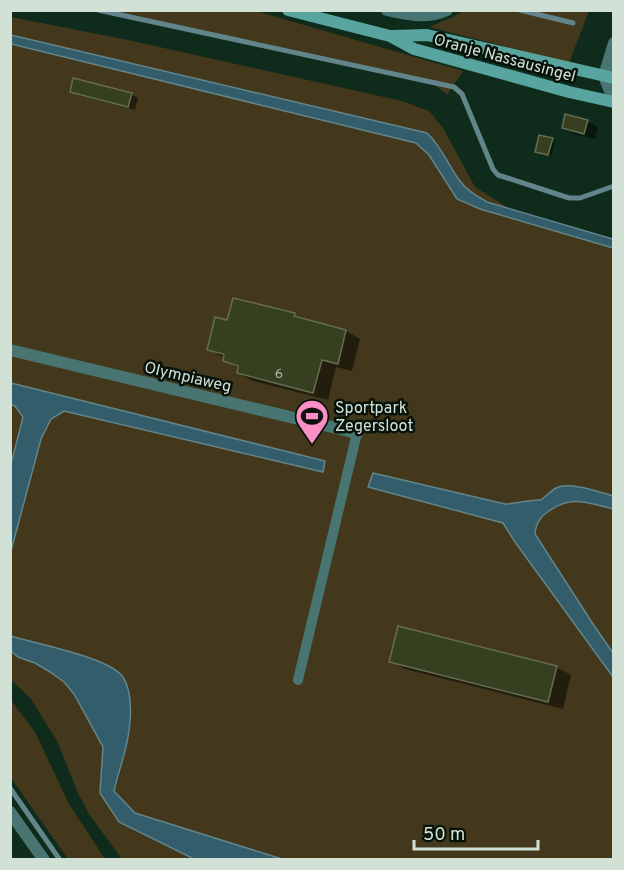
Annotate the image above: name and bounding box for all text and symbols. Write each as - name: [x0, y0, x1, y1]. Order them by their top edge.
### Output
- street label: Oranje Nassausingel: [431, 30, 578, 88]
- street label: Olympiaweg: [142, 358, 233, 398]
- house number: 6: [275, 366, 283, 383]
- sports icon: Sportpark Zegersloot: [294, 398, 330, 445]
- place label: Sportpark Zegersloot: [335, 399, 413, 437]
- scale bar: [414, 813, 538, 851]
- text: 50 m: [423, 824, 465, 847]

